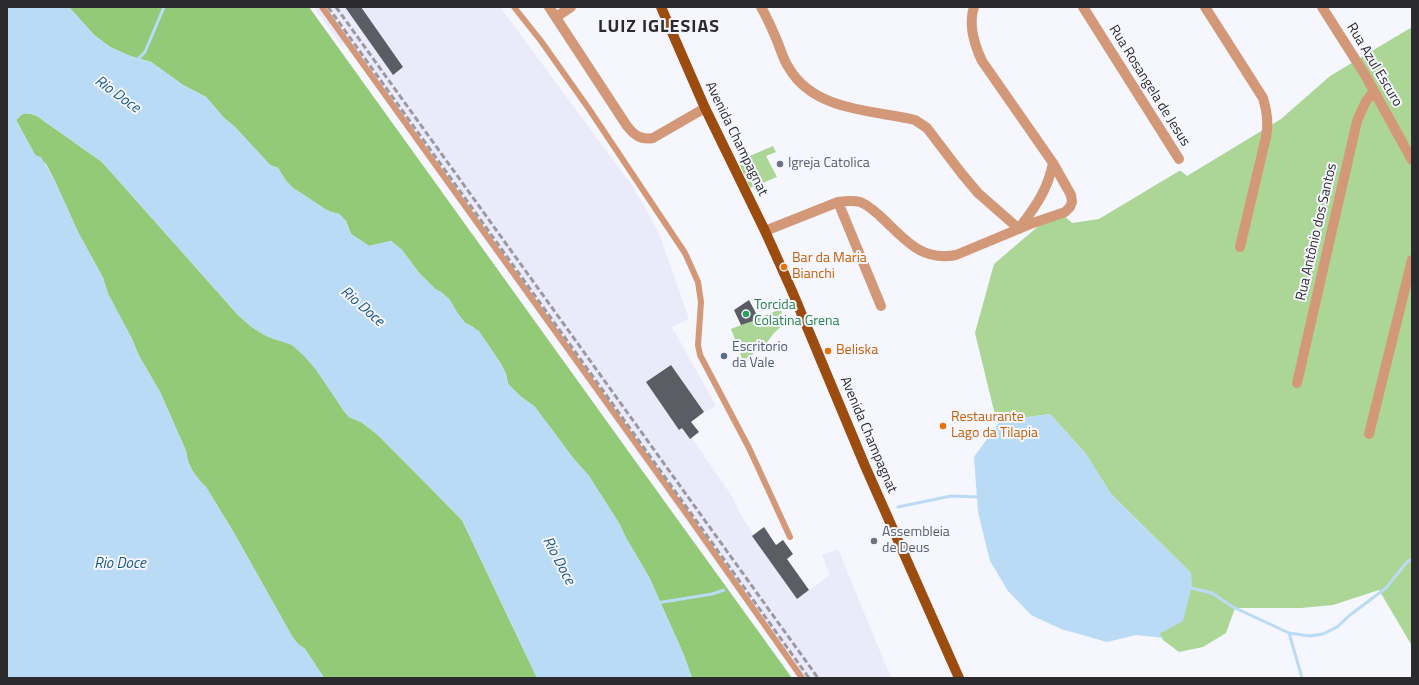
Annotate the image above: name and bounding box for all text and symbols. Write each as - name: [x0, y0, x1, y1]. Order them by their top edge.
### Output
- district label: LUIZ IGLESIAS: [598, 17, 720, 39]
- street label: Rua Azul Escuro: [1342, 20, 1406, 110]
- street label: Rua Rosangela de Jesus: [1105, 22, 1193, 150]
- water label: Rio Doce: [91, 73, 143, 117]
- street label: Avenida Champagnat: [701, 79, 771, 199]
- place label: Igreja Catolica: [788, 156, 870, 172]
- marker: Igreja Catolica: [775, 159, 785, 169]
- street label: Rua Antônio dos Santos: [1293, 162, 1341, 302]
- place label: Bar da Maria Bianchi: [792, 251, 867, 284]
- marker: Bar da Maria Bianchi: [779, 262, 789, 272]
- water label: Rio Doce: [337, 283, 387, 331]
- place label: Torcida Colatina Grena: [754, 298, 840, 330]
- marker: Torcida Colatina Grena: [741, 309, 751, 319]
- place label: Escritorio da Vale: [732, 340, 788, 372]
- place label: Beliska: [836, 343, 878, 359]
- marker: Beliska: [823, 346, 833, 356]
- marker: Escritorio da Vale: [719, 351, 729, 361]
- street label: Avenida Champagnat: [836, 374, 900, 496]
- place label: Restaurante Lago da Tilapia: [951, 410, 1038, 442]
- marker: Restaurante Lago da Tilapia: [938, 421, 948, 431]
- place label: Assembleia de Deus: [882, 525, 950, 558]
- water label: Rio Doce: [538, 534, 578, 588]
- marker: Assembleia de Deus: [869, 536, 879, 546]
- water label: Rio Doce: [94, 555, 146, 573]

